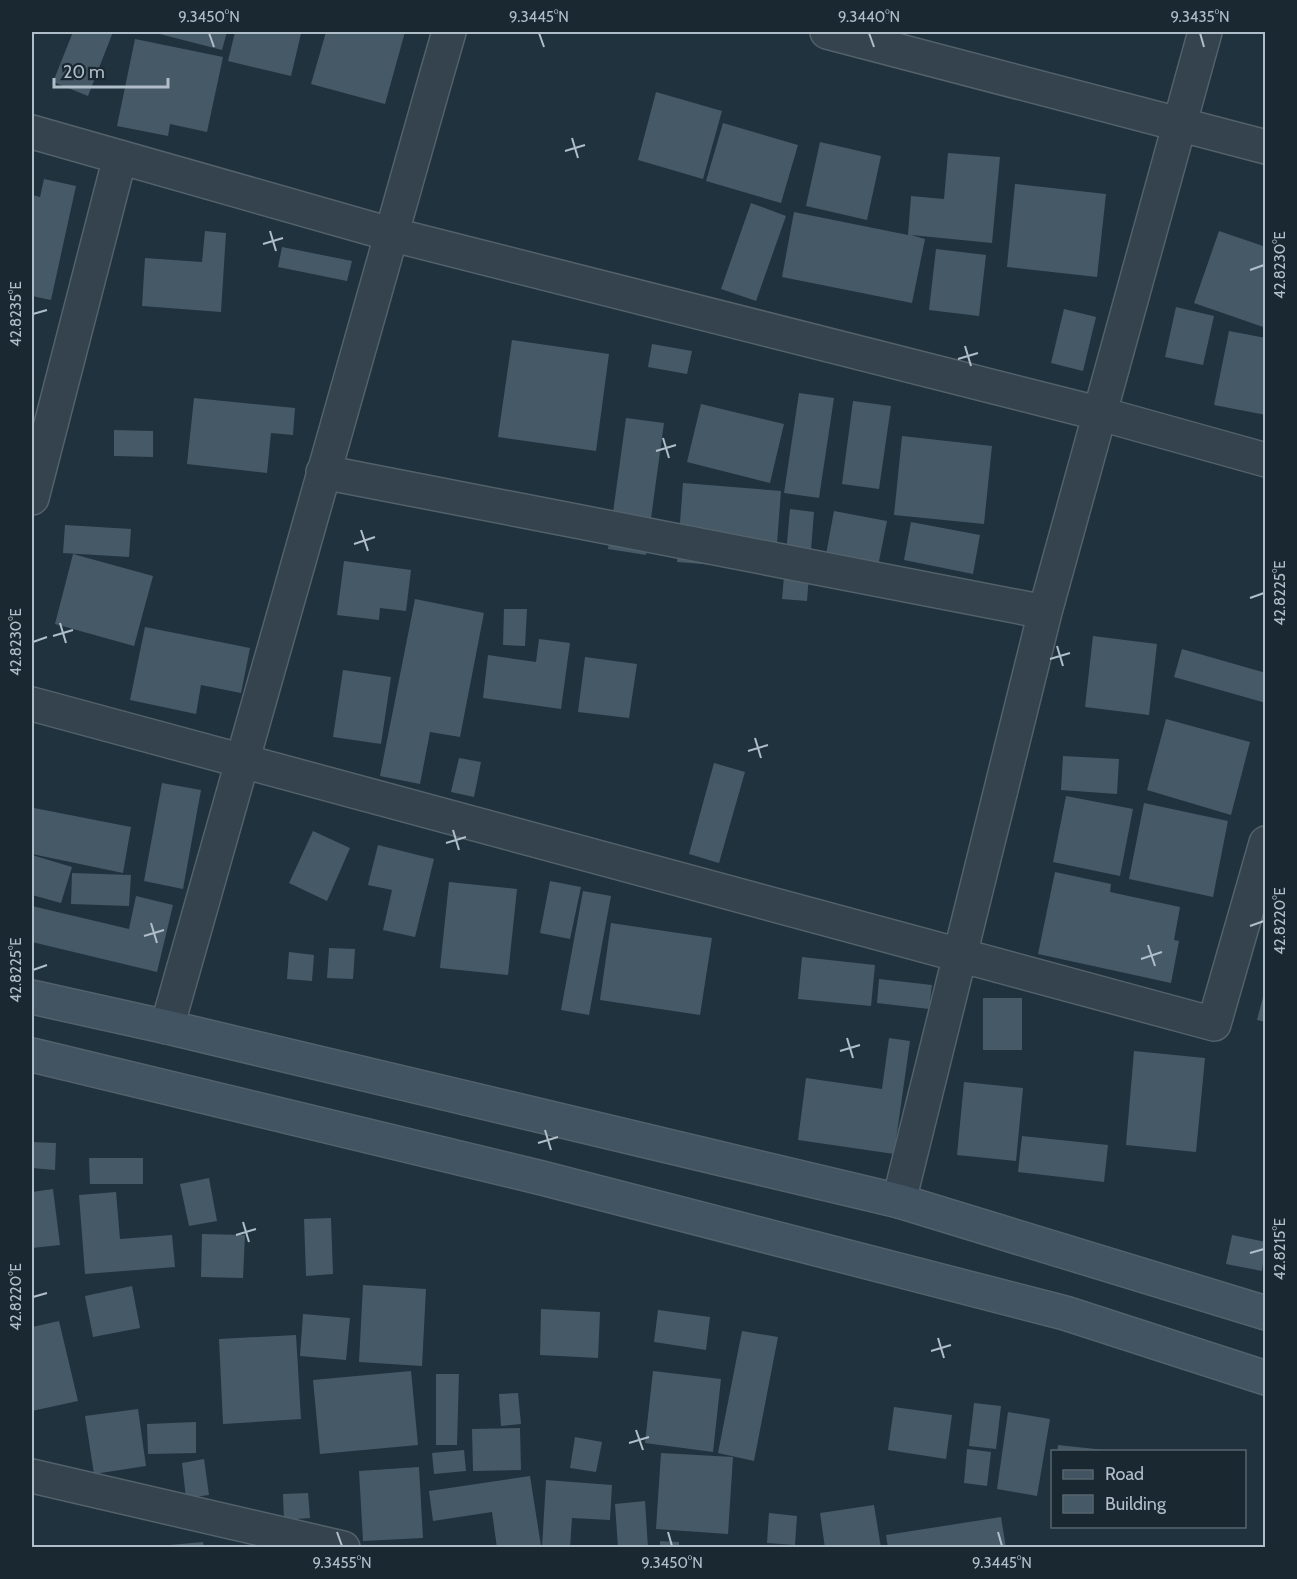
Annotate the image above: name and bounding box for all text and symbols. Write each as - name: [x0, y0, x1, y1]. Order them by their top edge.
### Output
- text: 9.3450°N: [178, 8, 240, 26]
- text: 9.3445°N: [509, 8, 569, 26]
- text: 9.3440°N: [838, 8, 900, 26]
- text: 9.3435°N: [1170, 8, 1230, 26]
- scale bar: [54, 51, 168, 89]
- text: 20 m: [63, 61, 105, 83]
- text: 42.8230°E: [1271, 231, 1289, 299]
- text: 42.8235°E: [7, 281, 25, 347]
- text: 42.8225°E: [1271, 560, 1289, 626]
- text: 42.8230°E: [7, 608, 25, 676]
- text: 42.8220°E: [1271, 887, 1289, 955]
- text: 42.8225°E: [7, 937, 25, 1003]
- text: 42.8215°E: [1271, 1218, 1289, 1280]
- text: 42.8220°E: [7, 1263, 25, 1331]
- legend: [1051, 1450, 1246, 1528]
- text: Road: [1105, 1463, 1144, 1485]
- text: Building: [1105, 1493, 1167, 1515]
- text: 9.3455°N: [312, 1554, 372, 1572]
- text: 9.3450°N: [641, 1554, 703, 1572]
- text: 9.3445°N: [972, 1554, 1032, 1572]

